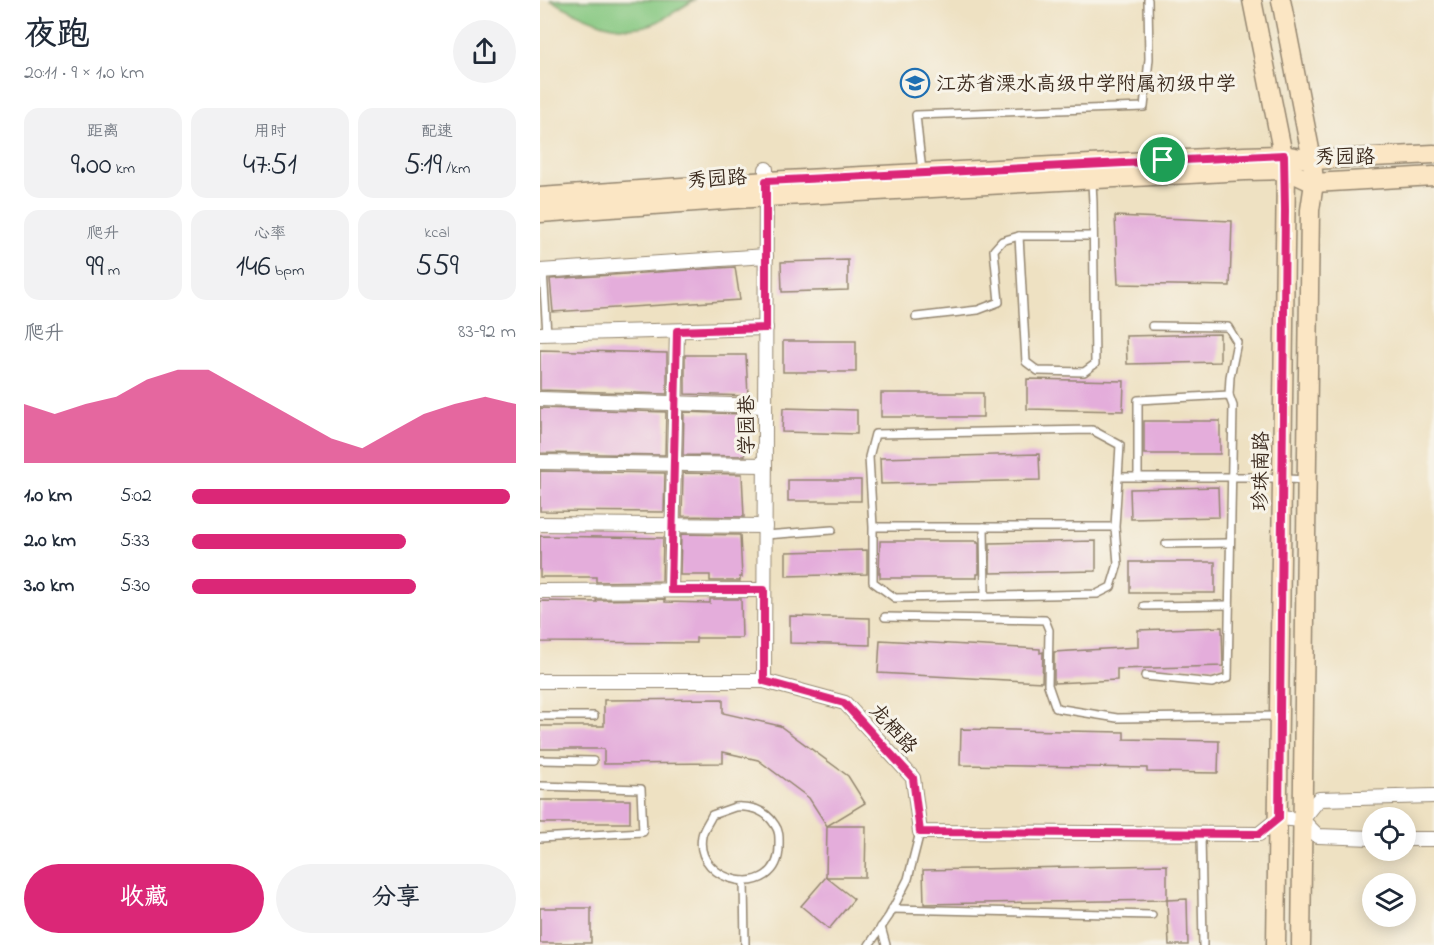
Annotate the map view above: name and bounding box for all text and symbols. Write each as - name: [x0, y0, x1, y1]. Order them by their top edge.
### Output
- text: 夜跑: [24, 12, 90, 60]
- button: share: [453, 20, 516, 83]
- text: 20:11 · 9 × 1.0 km: [24, 59, 144, 88]
- school or university icon: 江苏省溧水高级中学附属初级中学: [899, 67, 931, 99]
- place label: 江苏省溧水高级中学附属初级中学: [936, 71, 1236, 100]
- text: 距离: [87, 120, 119, 144]
- text: 用时: [254, 120, 286, 144]
- text: 配速: [421, 120, 453, 144]
- pin: [1137, 134, 1188, 185]
- icon: arrive: [1146, 143, 1179, 176]
- text: 9.00: [71, 144, 112, 188]
- text: 47:51: [243, 144, 297, 188]
- text: 5:19: [404, 144, 442, 188]
- street label: 秀园路: [1315, 144, 1376, 173]
- text: km: [112, 157, 135, 181]
- text: /km: [442, 157, 470, 181]
- street label: 秀园路: [686, 164, 749, 197]
- text: kcal: [424, 221, 450, 245]
- text: 爬升: [87, 222, 119, 246]
- text: 心率: [254, 222, 286, 246]
- text: 559: [415, 245, 459, 289]
- text: 99: [86, 246, 104, 290]
- text: 146: [236, 246, 271, 290]
- text: m: [104, 259, 120, 283]
- text: bpm: [271, 259, 304, 283]
- text: 83–92 m: [458, 318, 516, 347]
- text: 爬升: [24, 320, 64, 349]
- street label: 学园巷: [734, 394, 763, 455]
- street label: 珍珠南路: [1247, 430, 1278, 511]
- text: 1.0 km: [24, 482, 72, 511]
- text: 5:02: [120, 482, 152, 511]
- text: 2.0 km: [24, 527, 76, 556]
- text: 5:33: [120, 527, 150, 556]
- text: 3.0 km: [24, 572, 74, 601]
- text: 5:30: [120, 572, 150, 601]
- street label: 龙栖路: [861, 698, 924, 762]
- map controls: [1362, 807, 1416, 927]
- button: locate: [1362, 807, 1416, 861]
- button: 收藏: [24, 864, 264, 933]
- button: 分享: [276, 864, 516, 933]
- button: layers: [1362, 873, 1416, 927]

